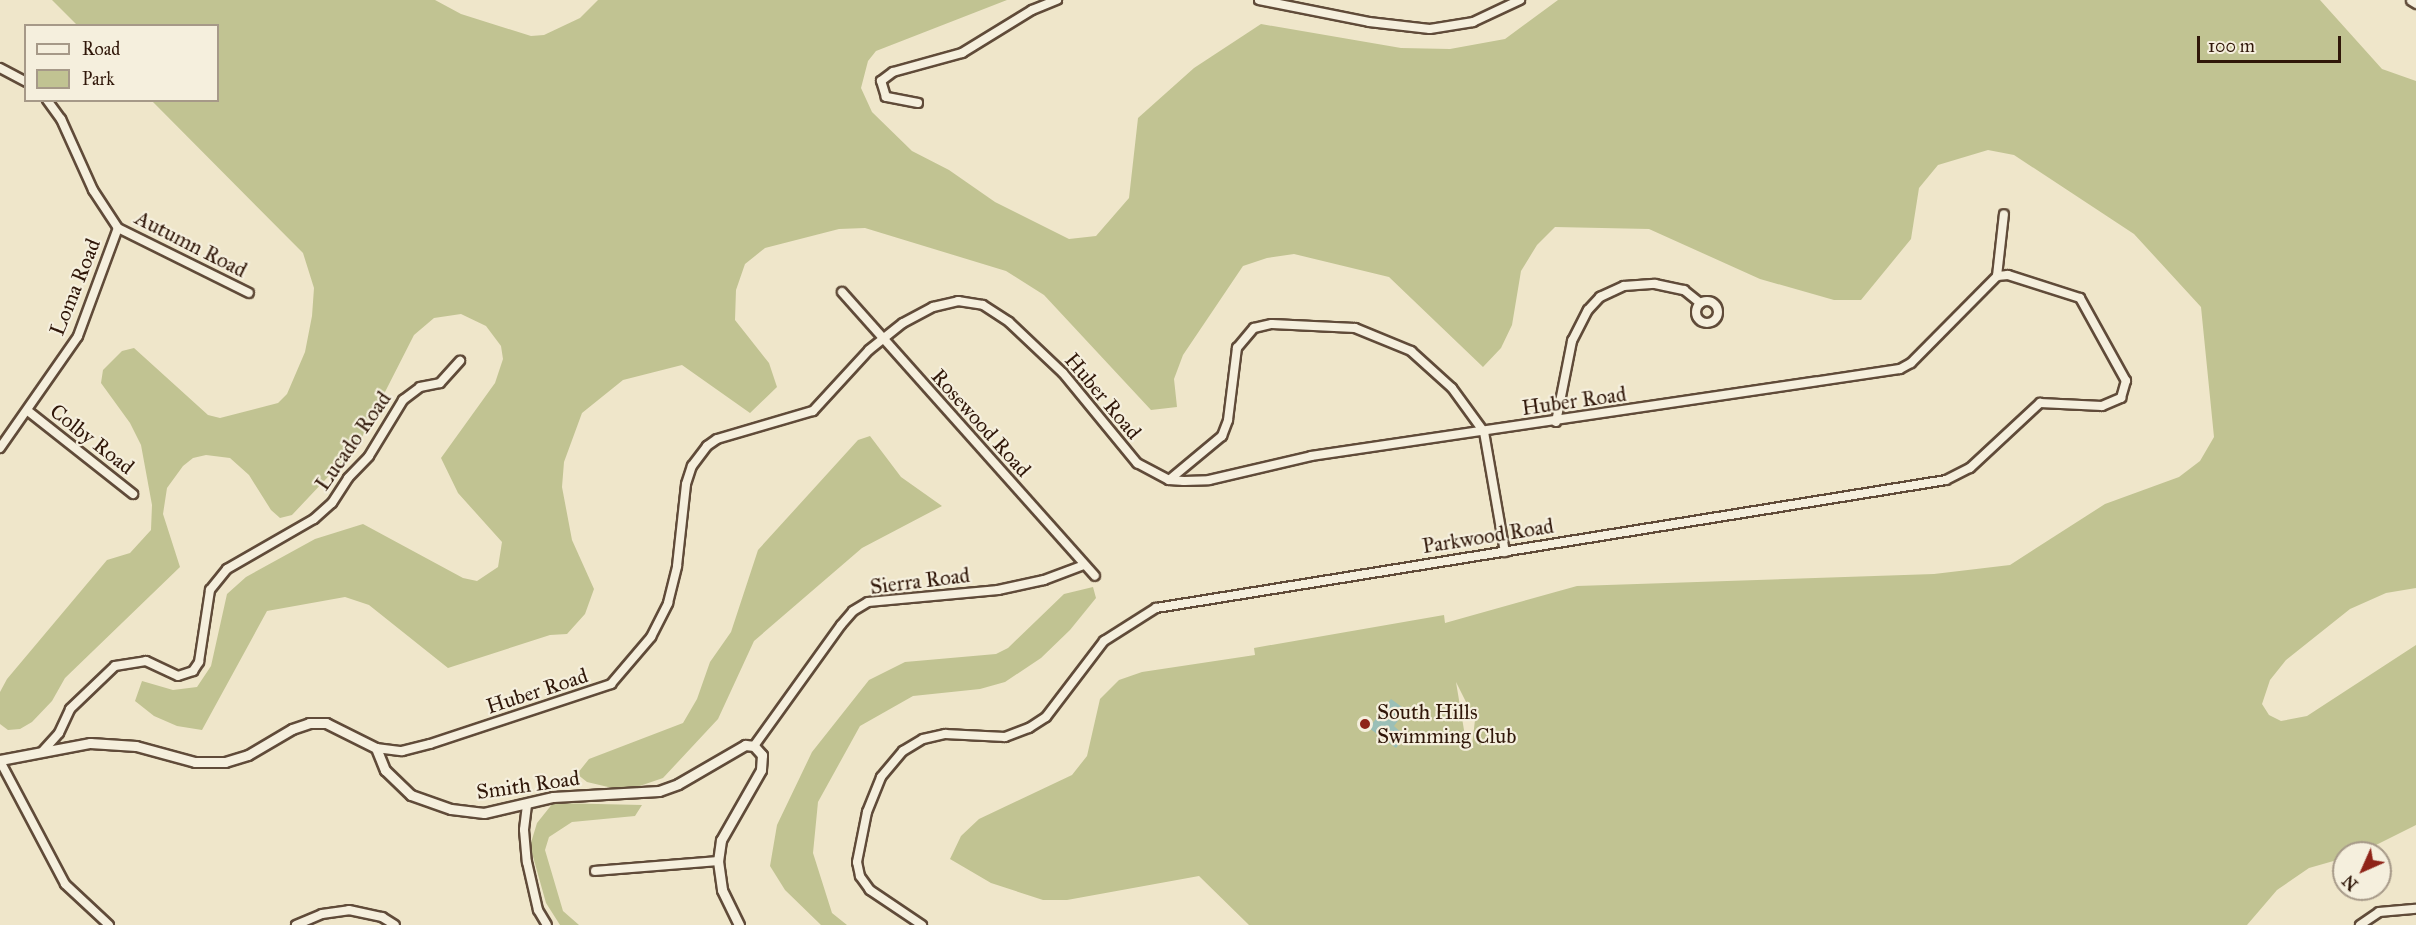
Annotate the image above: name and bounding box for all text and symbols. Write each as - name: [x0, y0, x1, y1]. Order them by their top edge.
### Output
- legend: [24, 24, 219, 102]
- scale bar: [2200, 24, 2344, 62]
- text: 100 m: [2208, 35, 2255, 57]
- text: Road: [82, 38, 120, 60]
- text: Park: [82, 68, 115, 90]
- street label: Autumn Road: [131, 205, 251, 283]
- street label: Loma Road: [44, 235, 106, 339]
- street label: Huber Road: [1060, 348, 1146, 444]
- street label: Rosewood Road: [926, 364, 1036, 482]
- street label: Huber Road: [1520, 381, 1628, 421]
- street label: Lucado Road: [310, 387, 396, 495]
- street label: Colby Road: [45, 398, 139, 480]
- street label: Parkwood Road: [1420, 513, 1556, 559]
- street label: Sierra Road: [869, 562, 971, 600]
- street label: Huber Road: [483, 663, 591, 719]
- place label: South Hills Swimming Club: [1377, 699, 1516, 749]
- marker: South Hills Swimming Club: [1358, 717, 1372, 731]
- street label: Smith Road: [475, 765, 581, 805]
- north arrow: [2332, 841, 2392, 901]
- text: N: [2339, 871, 2362, 894]

